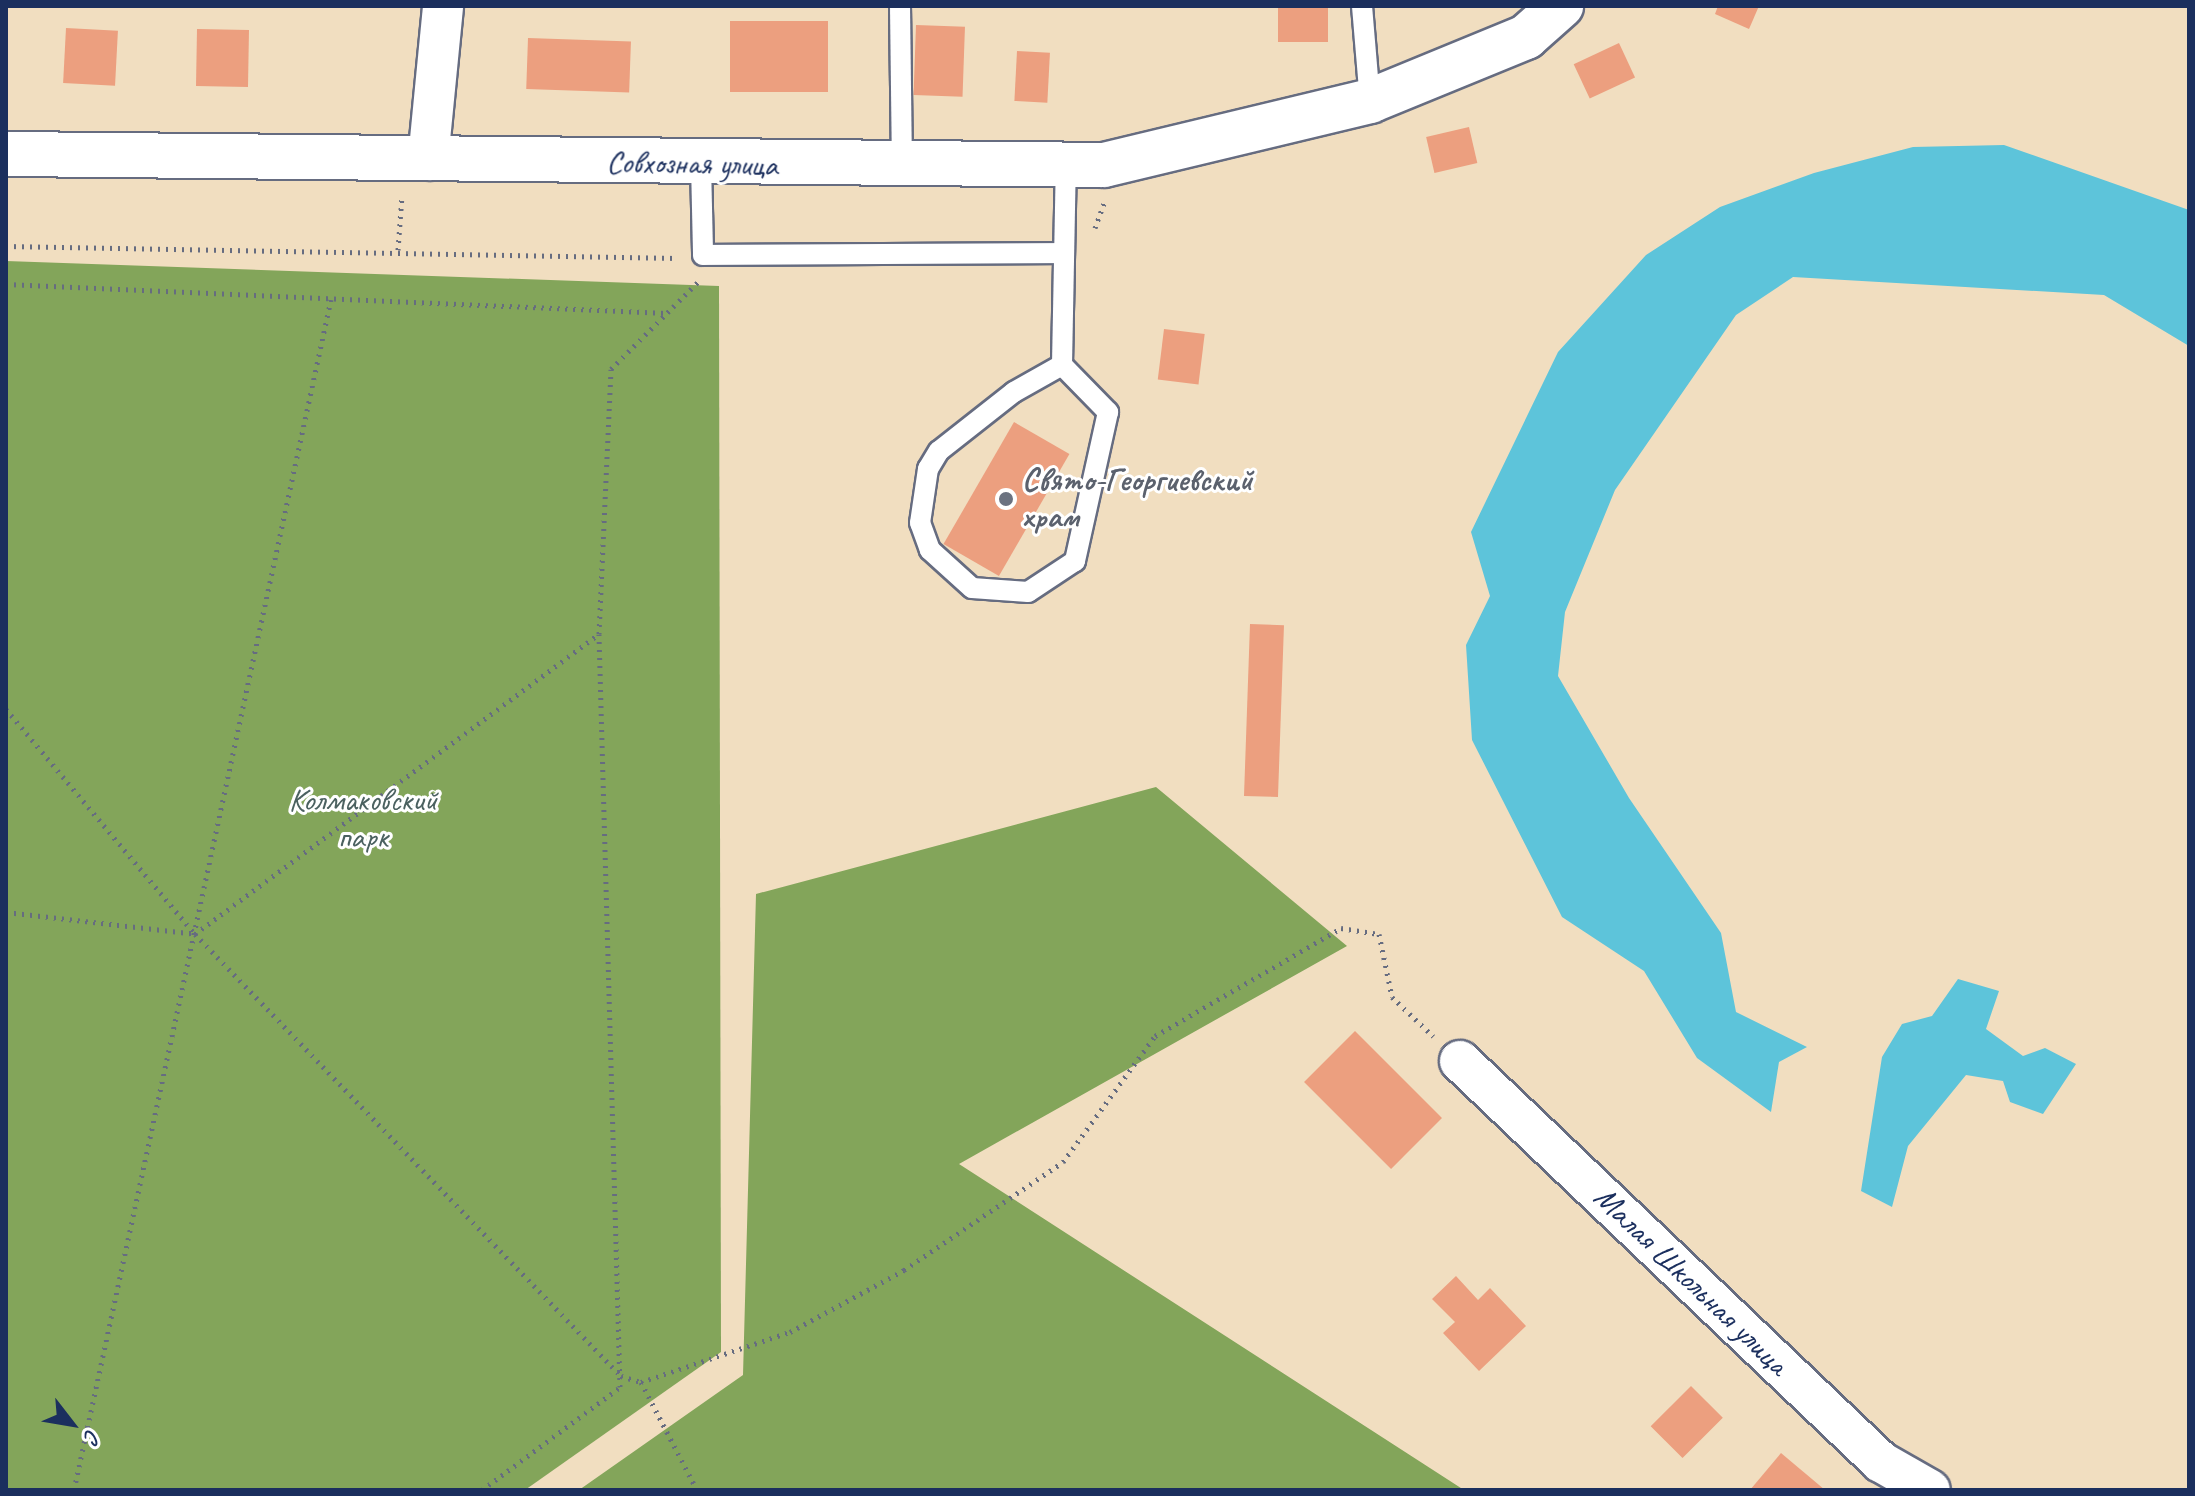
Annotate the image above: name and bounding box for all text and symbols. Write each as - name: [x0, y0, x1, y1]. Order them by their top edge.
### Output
- street label: Совхозная улица: [605, 143, 779, 185]
- place label: Свято-Георгиевский храм: [1022, 462, 1252, 537]
- marker: Свято-Георгиевский храм: [997, 490, 1015, 508]
- park label: Колмаковский парк: [289, 782, 437, 857]
- street label: Малая Школьная улица: [1586, 1179, 1796, 1383]
- north arrow: [32, 1384, 112, 1464]
- text: С: [78, 1425, 107, 1448]

